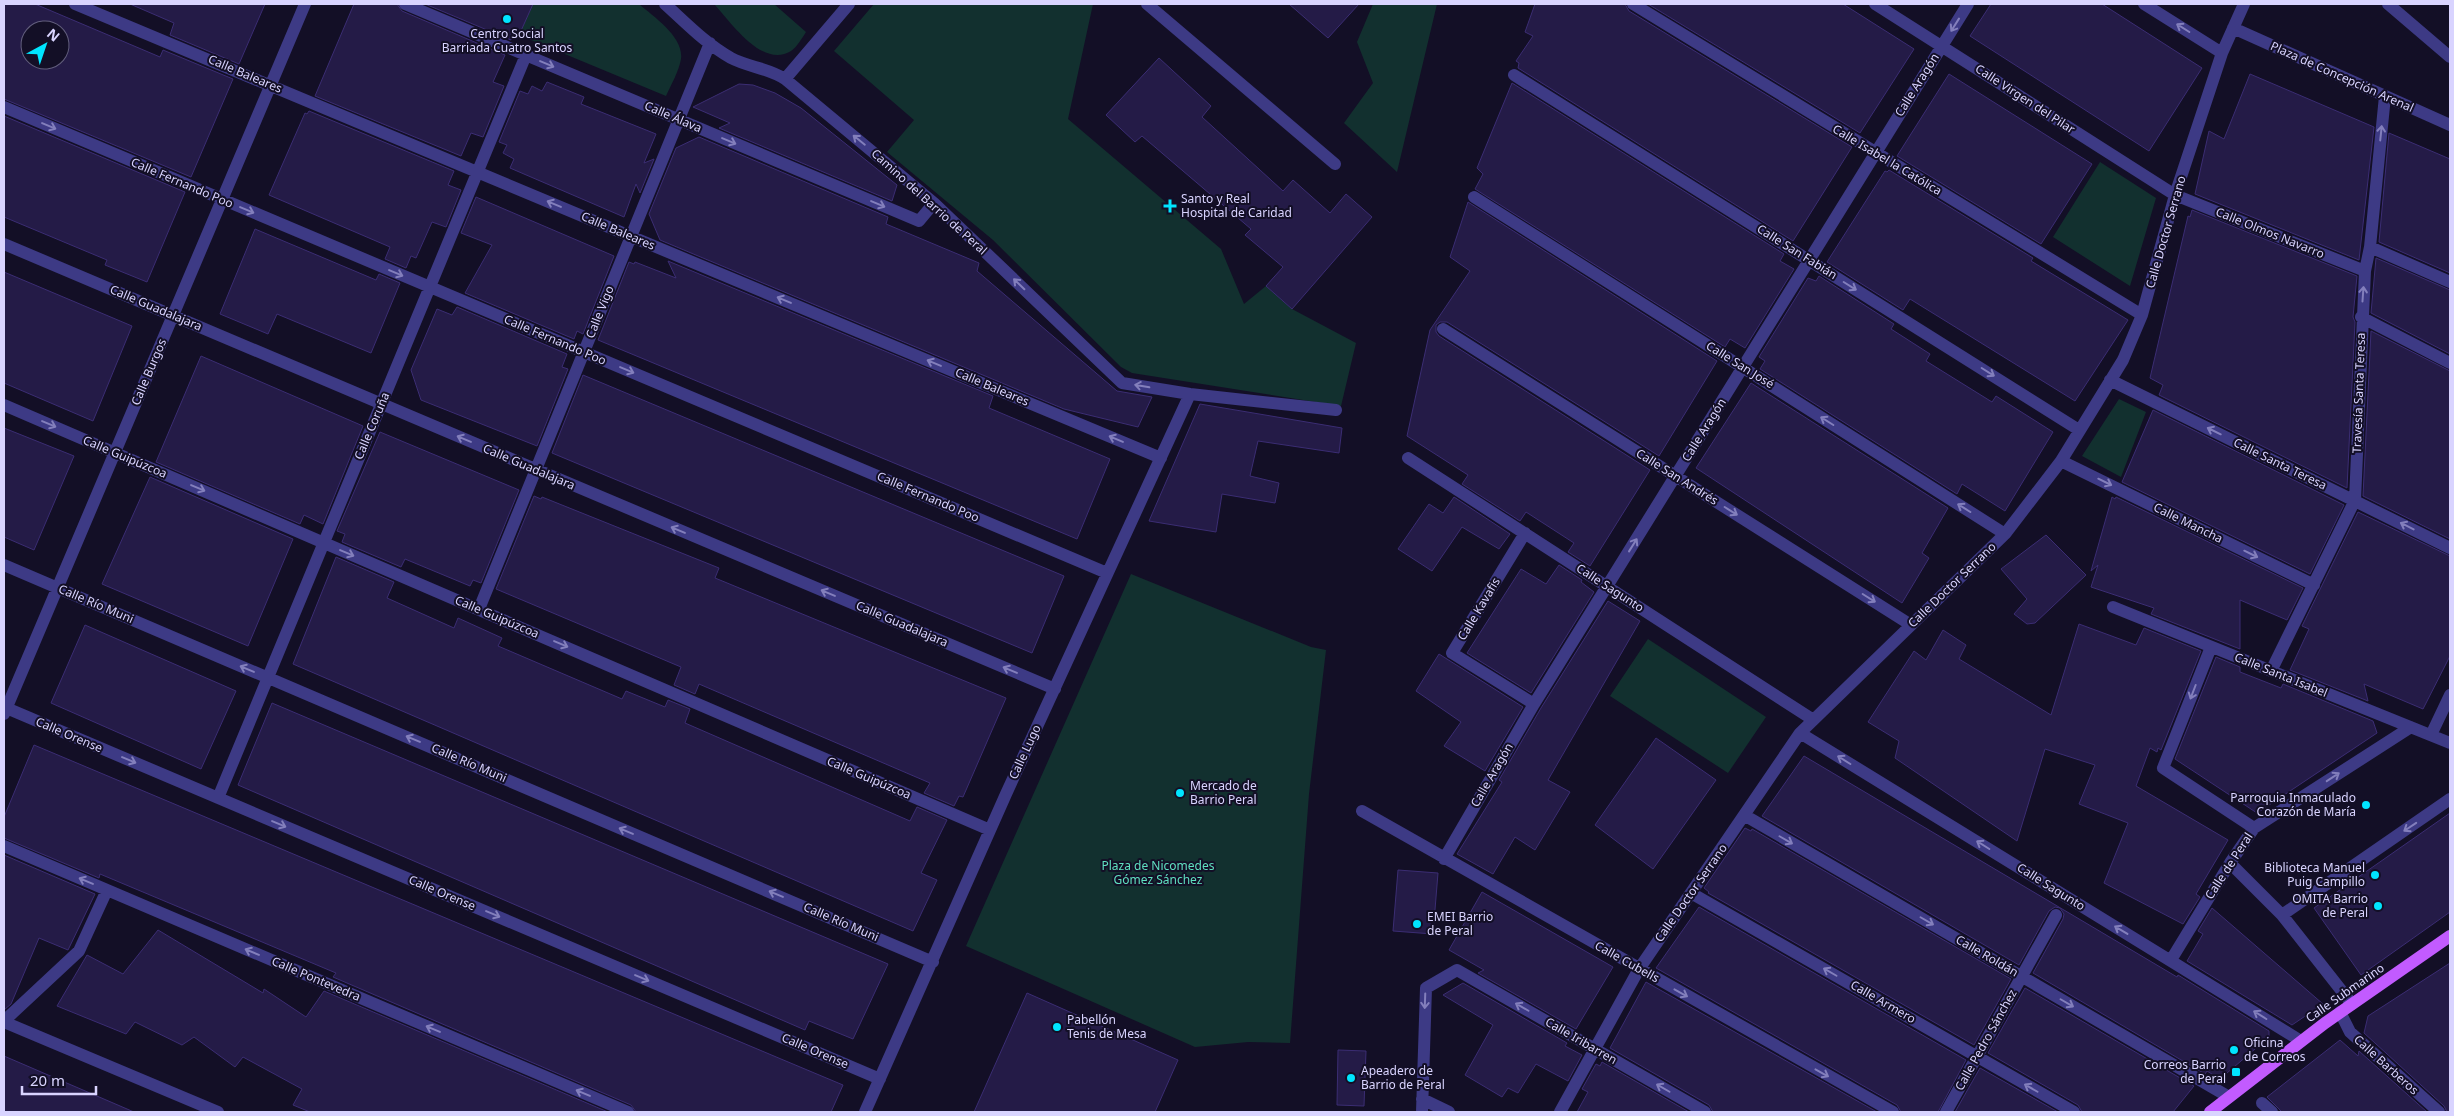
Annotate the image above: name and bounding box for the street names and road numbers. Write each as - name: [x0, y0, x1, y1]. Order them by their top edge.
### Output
- street label: Plaza de Concepción Arenal: [2268, 37, 2416, 116]
- street label: Calle Baleares: [206, 50, 285, 97]
- street label: Calle Aragón: [1890, 50, 1943, 120]
- street label: Calle Virgen del Pilar: [1972, 60, 2078, 137]
- street label: Calle Álava: [642, 97, 704, 136]
- street label: Calle Isabel la Católica: [1829, 120, 1945, 199]
- street label: Camino del Barrio de Peral: [868, 145, 991, 258]
- street label: Calle Fernando Poo: [128, 153, 236, 212]
- street label: Calle Doctor Serrano: [2141, 174, 2190, 290]
- street label: Calle Olmos Navarro: [2213, 203, 2327, 262]
- street label: Calle Baleares: [579, 207, 658, 254]
- street label: Calle San Fabián: [1754, 220, 1841, 283]
- street label: Calle Guadalajara: [108, 280, 205, 335]
- street label: Calle Vigo: [581, 283, 618, 341]
- street label: Calle Fernando Poo: [501, 310, 609, 369]
- street label: Travesía Santa Teresa: [2348, 332, 2369, 454]
- street label: Calle Burgos: [127, 336, 170, 408]
- street label: Calle San José: [1703, 337, 1778, 392]
- street label: Calle Baleares: [953, 363, 1032, 410]
- street label: Calle Coruña: [350, 389, 393, 462]
- street label: Calle Aragón: [1677, 395, 1730, 465]
- street label: Calle Guipúzcoa: [81, 431, 170, 482]
- street label: Calle Santa Teresa: [2231, 434, 2330, 494]
- street label: Calle Guadalajara: [481, 439, 578, 494]
- street label: Calle San Andrés: [1633, 444, 1722, 509]
- street label: Calle Fernando Poo: [874, 467, 982, 526]
- street label: Calle Mancha: [2151, 498, 2226, 547]
- street label: Calle Doctor Serrano: [1904, 538, 1999, 631]
- street label: Calle Sagunto: [1573, 559, 1647, 616]
- street label: Calle Kavafis: [1453, 574, 1504, 643]
- street label: Calle Río Muni: [56, 580, 136, 627]
- street label: Calle Guipúzcoa: [453, 591, 542, 642]
- street label: Calle Guadalajara: [854, 596, 951, 651]
- street label: Calle Santa Isabel: [2232, 648, 2330, 701]
- street label: Calle Orense: [33, 713, 105, 756]
- street label: Calle Lugo: [1004, 722, 1045, 782]
- street label: Calle Río Muni: [429, 739, 509, 786]
- street label: Calle Aragón: [1466, 740, 1517, 810]
- street label: Calle Guipúzcoa: [825, 752, 914, 803]
- street label: Calle de Peral: [2201, 829, 2256, 902]
- street label: Calle Doctor Serrano: [1650, 840, 1731, 945]
- street label: Calle Sagunto: [2014, 859, 2089, 914]
- street label: Calle Orense: [406, 871, 478, 914]
- street label: Calle Río Muni: [801, 898, 881, 945]
- street label: Calle Roldán: [1953, 931, 2022, 980]
- street label: Calle Cubells: [1592, 937, 1663, 986]
- street label: Calle Pontevedra: [269, 952, 363, 1005]
- street label: Calle Submarino: [2302, 959, 2387, 1026]
- street label: Calle Armero: [1847, 976, 1919, 1027]
- street label: Calle Pedro Sánchez: [1951, 986, 2021, 1093]
- street label: Calle Iribarren: [1542, 1013, 1620, 1068]
- street label: Calle Orense: [779, 1029, 851, 1072]
- street label: Calle Barberos: [2350, 1031, 2423, 1098]

